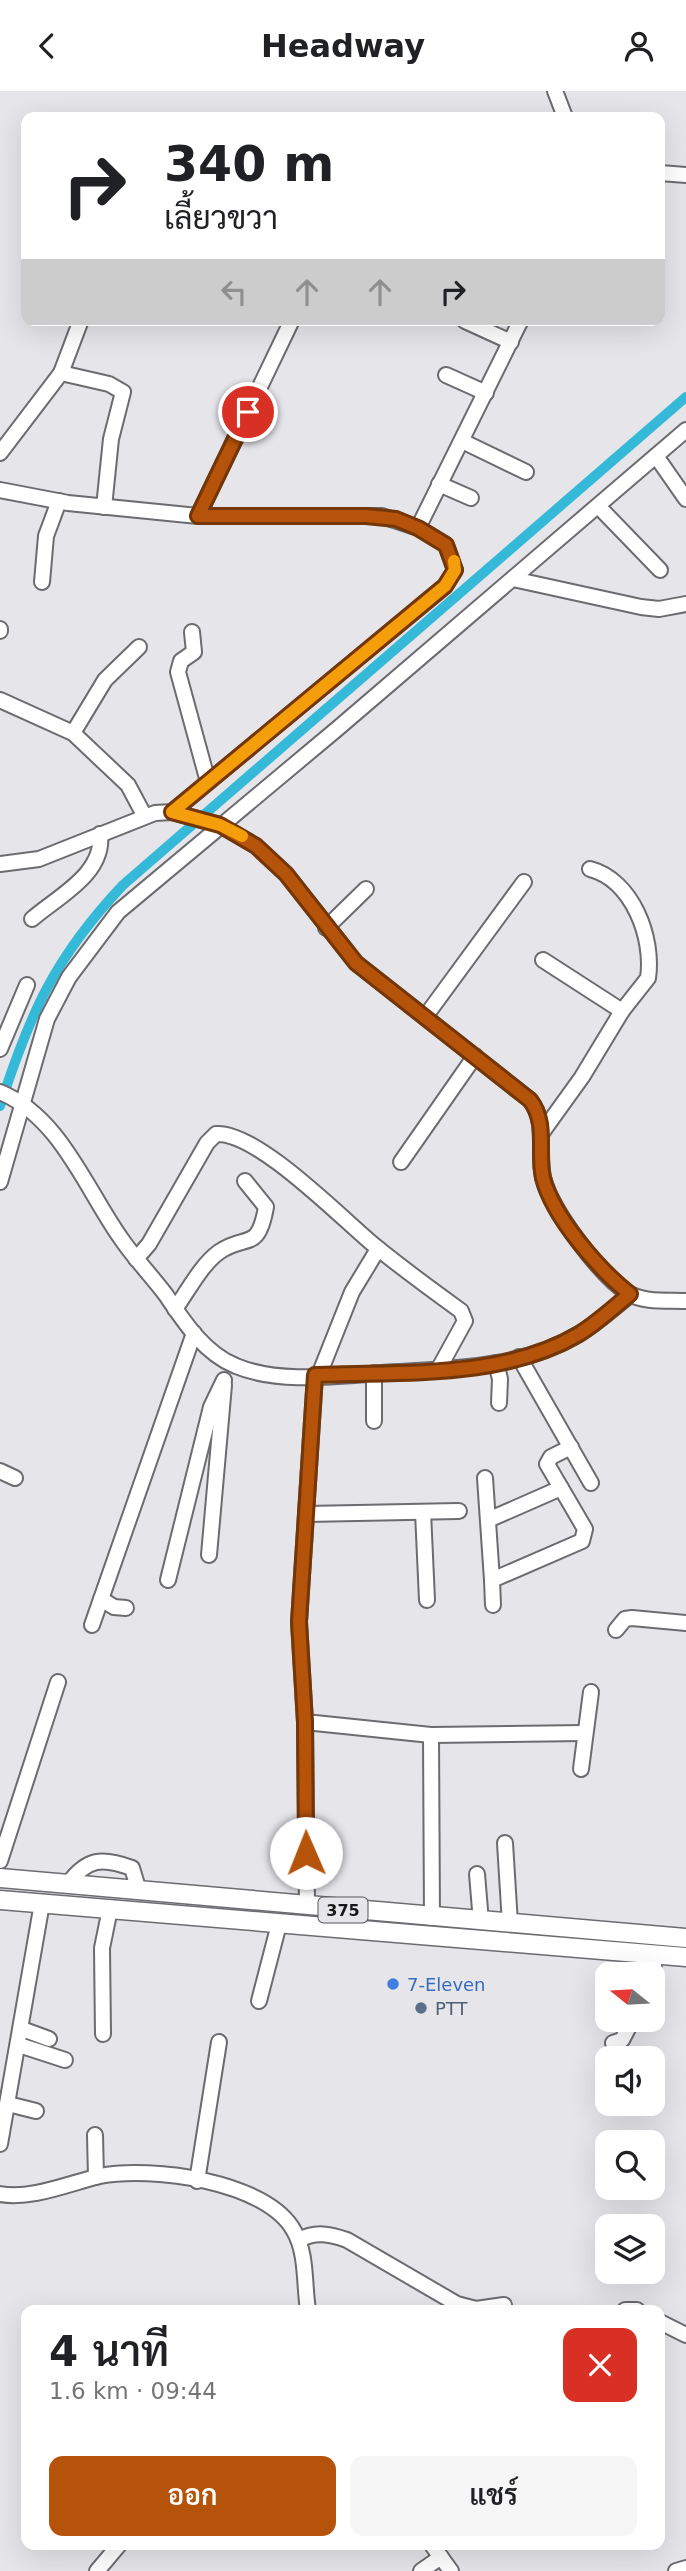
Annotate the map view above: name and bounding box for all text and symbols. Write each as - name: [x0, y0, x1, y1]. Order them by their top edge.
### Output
- icon: back: [28, 27, 66, 65]
- text: Headway: [261, 27, 425, 65]
- icon: person: [620, 27, 658, 65]
- text: 340 m: [164, 136, 334, 193]
- icon: right: [49, 140, 140, 231]
- text: เลี้ยวขวา: [164, 199, 278, 237]
- icon: left: [215, 273, 253, 311]
- icon: ahead: [288, 273, 326, 311]
- icon: ahead: [361, 273, 399, 311]
- icon: right: [434, 273, 472, 311]
- pin: [218, 382, 278, 442]
- icon: arrive: [229, 393, 267, 431]
- position arrow: [269, 1816, 343, 1890]
- road number: 375: [318, 1897, 368, 1922]
- north arrow: [595, 1962, 665, 2032]
- map controls: [595, 1962, 665, 2284]
- place label: 7-Eleven: [407, 1974, 486, 1995]
- marker: 7-Eleven: [385, 1976, 401, 1992]
- place label: PTT: [435, 1998, 469, 2019]
- marker: PTT: [413, 2000, 429, 2016]
- button: sound: [595, 2046, 665, 2116]
- button: search: [595, 2130, 665, 2200]
- button: layers: [595, 2214, 665, 2284]
- text: 4 นาที: [49, 2327, 169, 2376]
- button: close: [563, 2328, 637, 2402]
- text: 1.6 km · 09:44: [49, 2378, 217, 2404]
- button: ออก: [49, 2456, 336, 2536]
- button: แชร์: [350, 2456, 637, 2536]

